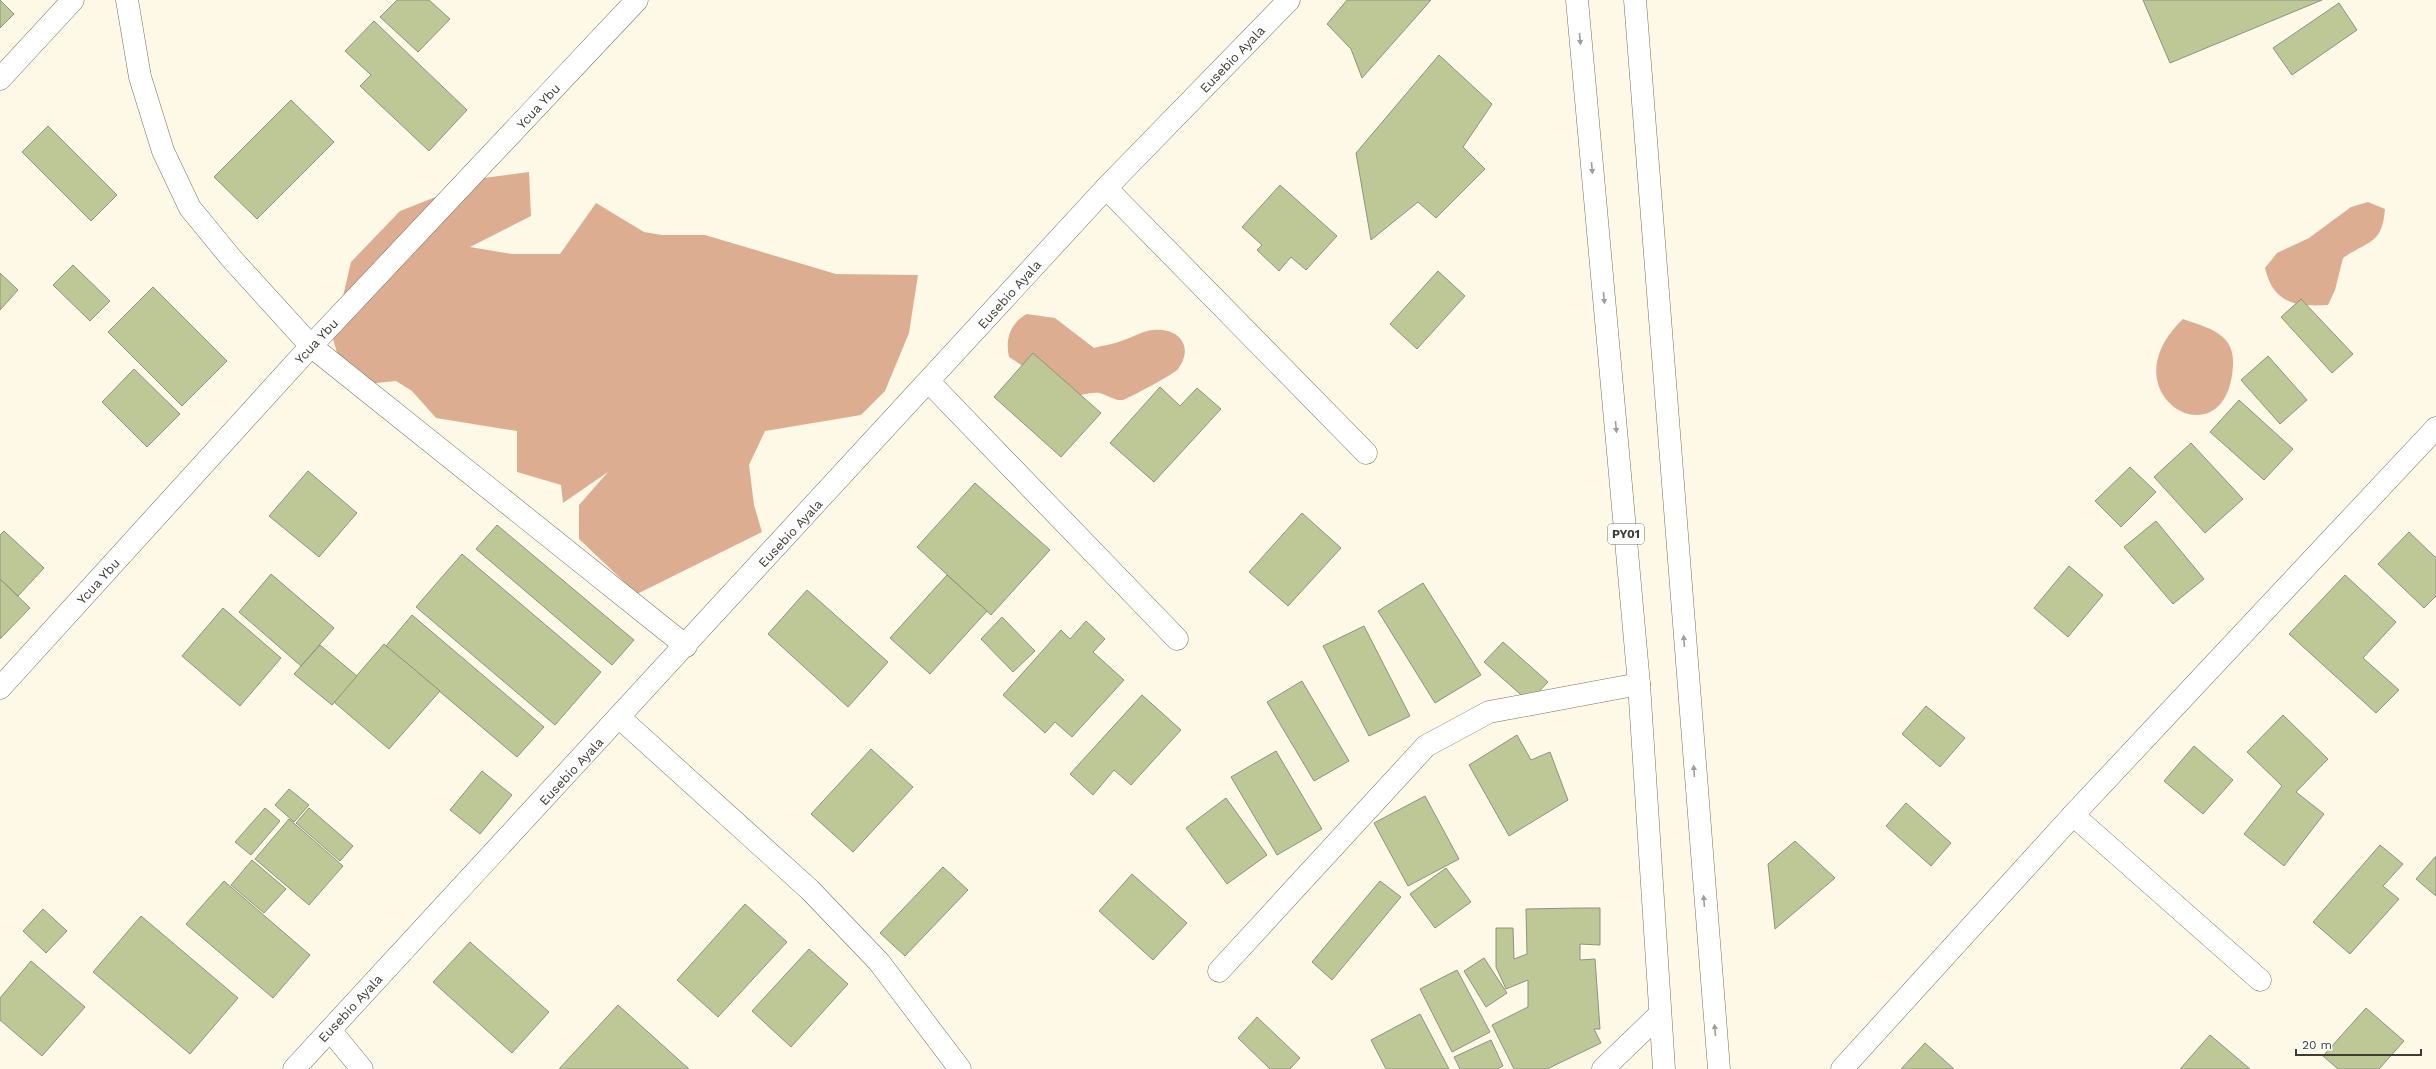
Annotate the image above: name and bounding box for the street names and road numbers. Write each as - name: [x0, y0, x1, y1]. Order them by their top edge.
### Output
- street label: Eusebio Ayala: [1197, 22, 1268, 96]
- street label: Ycua Ybu: [514, 81, 563, 132]
- street label: Eusebio Ayala: [975, 257, 1044, 332]
- street label: Ycua Ybu: [292, 316, 341, 367]
- street label: Eusebio Ayala: [755, 496, 826, 570]
- road number: PY01: [1608, 524, 1644, 544]
- street label: Ycua Ybu: [74, 555, 123, 607]
- street label: Eusebio Ayala: [536, 734, 607, 808]
- street label: Eusebio Ayala: [315, 971, 386, 1045]

